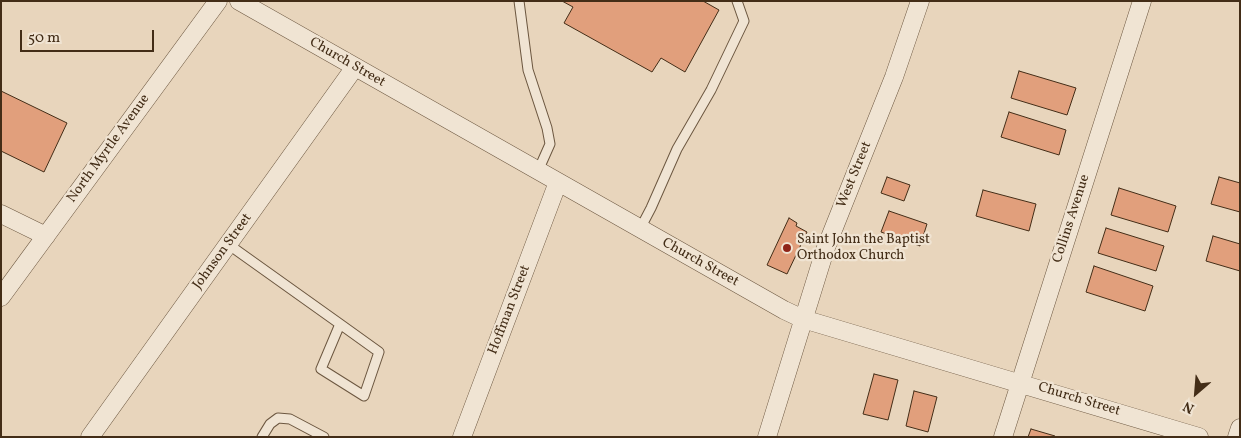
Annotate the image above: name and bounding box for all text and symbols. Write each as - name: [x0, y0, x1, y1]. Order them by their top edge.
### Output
- scale bar: [22, 20, 156, 52]
- text: 50 m: [28, 28, 60, 49]
- street label: Church Street: [306, 34, 388, 92]
- street label: North Myrtle Avenue: [64, 92, 154, 206]
- street label: West Street: [834, 139, 876, 211]
- street label: Collins Avenue: [1050, 173, 1094, 265]
- street label: Johnson Street: [190, 211, 256, 293]
- place label: Saint John the Baptist Orthodox Church: [797, 232, 930, 264]
- street label: Church Street: [659, 235, 741, 291]
- marker: Saint John the Baptist Orthodox Church: [781, 242, 793, 254]
- street label: Hoffman Street: [485, 263, 535, 357]
- north arrow: [1171, 368, 1221, 418]
- street label: Church Street: [1036, 380, 1122, 420]
- text: N: [1180, 396, 1198, 418]

